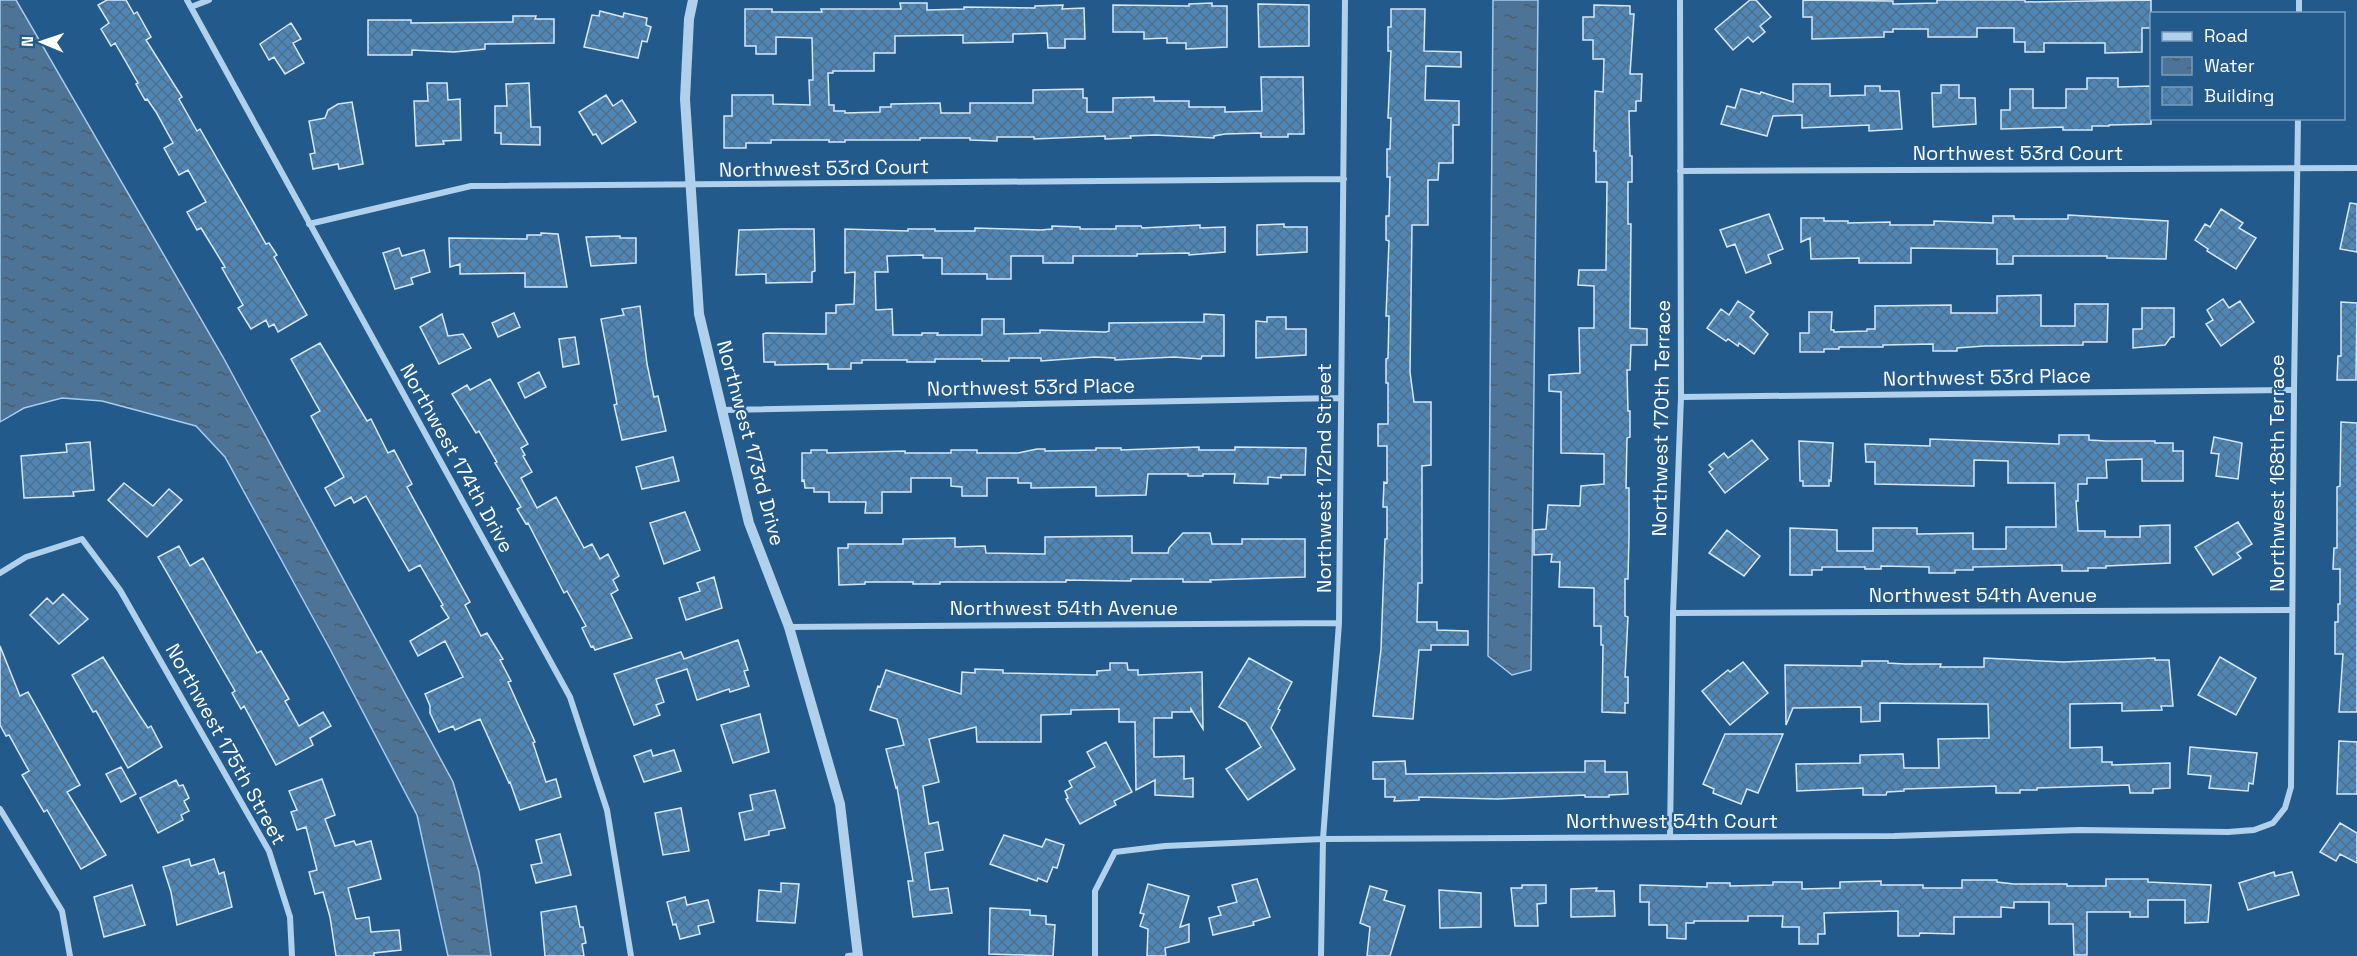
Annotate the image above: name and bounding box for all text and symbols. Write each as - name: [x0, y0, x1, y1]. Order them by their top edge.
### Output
- north arrow: [12, 12, 72, 72]
- legend: [2150, 12, 2345, 120]
- text: Road: [2204, 24, 2248, 47]
- text: N: [17, 36, 38, 47]
- text: Water: [2204, 54, 2255, 77]
- text: Building: [2204, 84, 2274, 107]
- street label: Northwest 53rd Court: [1913, 140, 2123, 166]
- street label: Northwest 53rd Court: [719, 153, 929, 183]
- street label: Northwest 170th Terrace: [1646, 299, 1676, 537]
- street label: Northwest 173rd Drive: [711, 337, 791, 549]
- street label: Northwest 168th Terrace: [2264, 354, 2290, 592]
- street label: Northwest 174th Drive: [394, 359, 520, 557]
- street label: Northwest 53rd Place: [1883, 362, 2091, 392]
- street label: Northwest 172nd Street: [1311, 363, 1337, 593]
- street label: Northwest 53rd Place: [927, 372, 1135, 402]
- street label: Northwest 54th Avenue: [1869, 582, 2097, 608]
- street label: Northwest 54th Avenue: [950, 595, 1178, 621]
- street label: Northwest 175th Street: [160, 639, 292, 849]
- street label: Northwest 54th Court: [1566, 808, 1778, 834]

